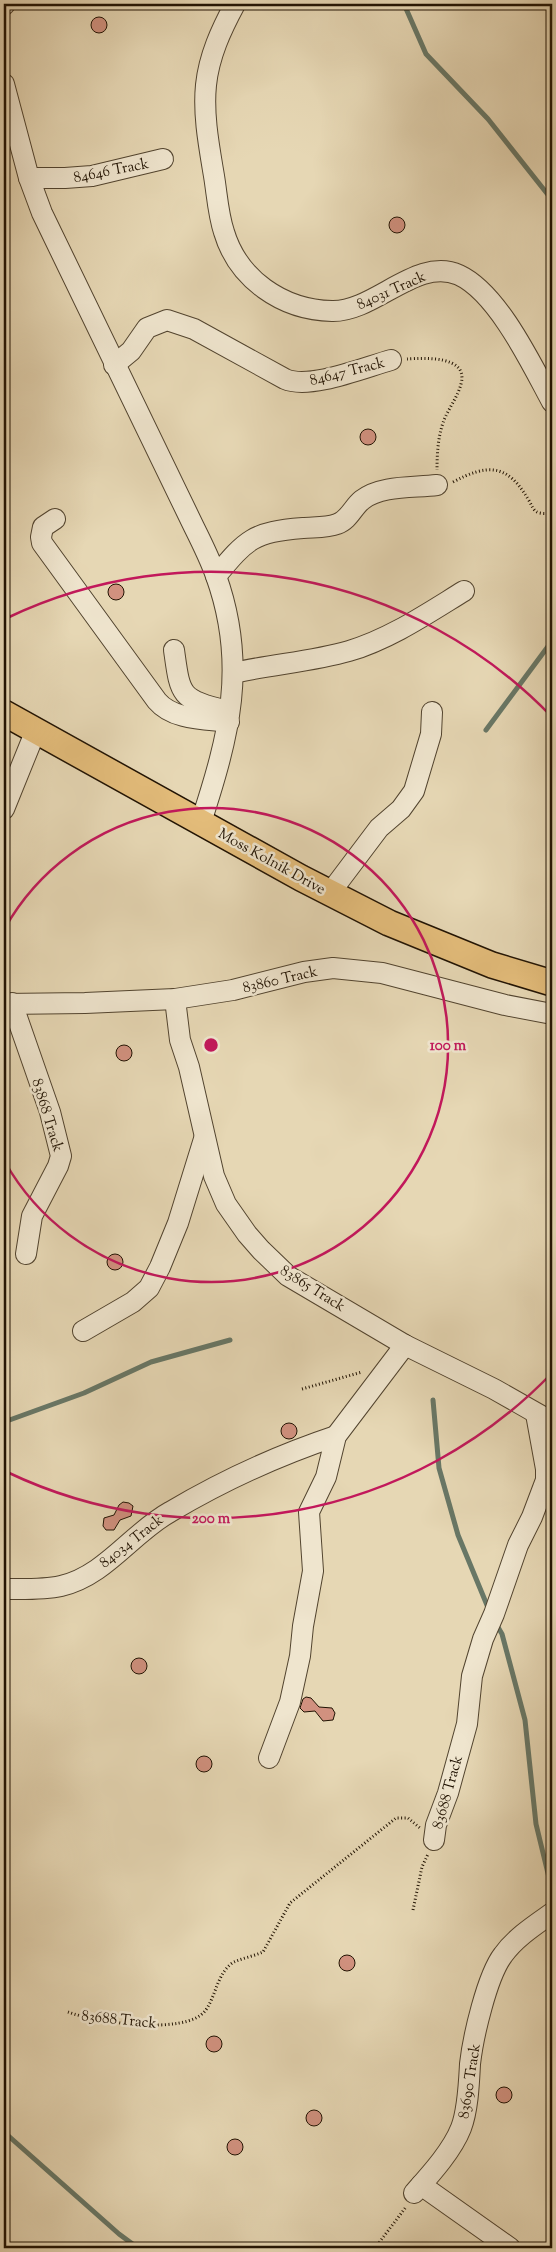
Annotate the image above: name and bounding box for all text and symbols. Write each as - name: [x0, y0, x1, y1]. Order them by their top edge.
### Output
- street label: 84646 Track: [72, 154, 151, 189]
- street label: 84031 Track: [354, 267, 429, 316]
- street label: 84647 Track: [308, 353, 387, 392]
- street label: Moss Kolnik Drive: [214, 824, 329, 901]
- street label: 83860 Track: [241, 962, 320, 999]
- centre of rings: [202, 1036, 220, 1054]
- text: 100 m: [430, 1036, 467, 1057]
- street label: 83868 Track: [25, 1076, 68, 1155]
- street label: 83865 Track: [276, 1261, 349, 1318]
- text: 200 m: [192, 1509, 231, 1530]
- street label: 84034 Track: [96, 1511, 168, 1574]
- street label: 83688 Track: [428, 1753, 469, 1832]
- street label: 83688 Track: [80, 2006, 157, 2035]
- street label: 83690 Track: [454, 2042, 487, 2120]

